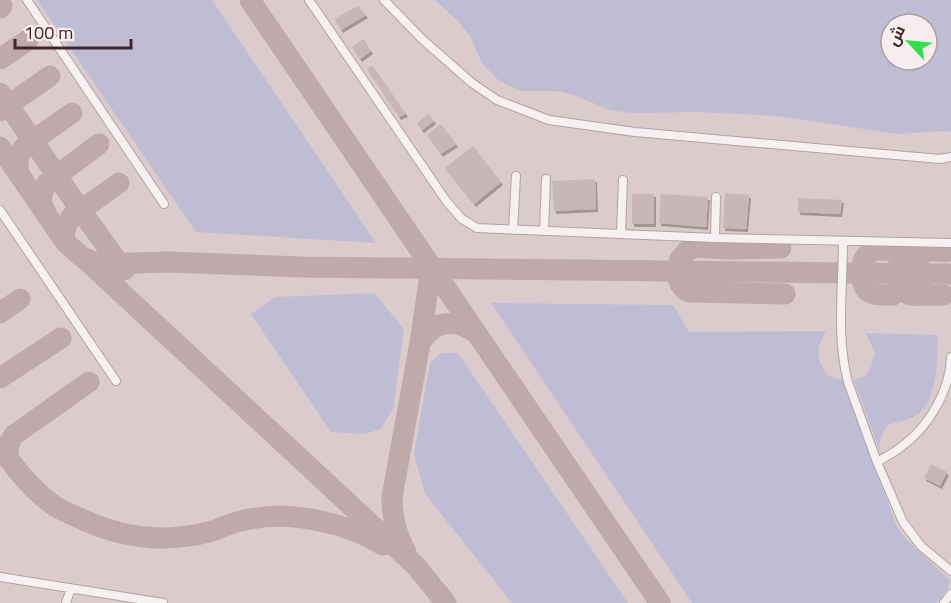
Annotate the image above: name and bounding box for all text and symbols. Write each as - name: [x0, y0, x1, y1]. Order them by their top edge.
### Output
- scale bar: [15, 12, 130, 50]
- north arrow: [879, 12, 939, 72]
- text: 100 m: [24, 19, 73, 46]
- text: ش: [880, 21, 911, 50]

